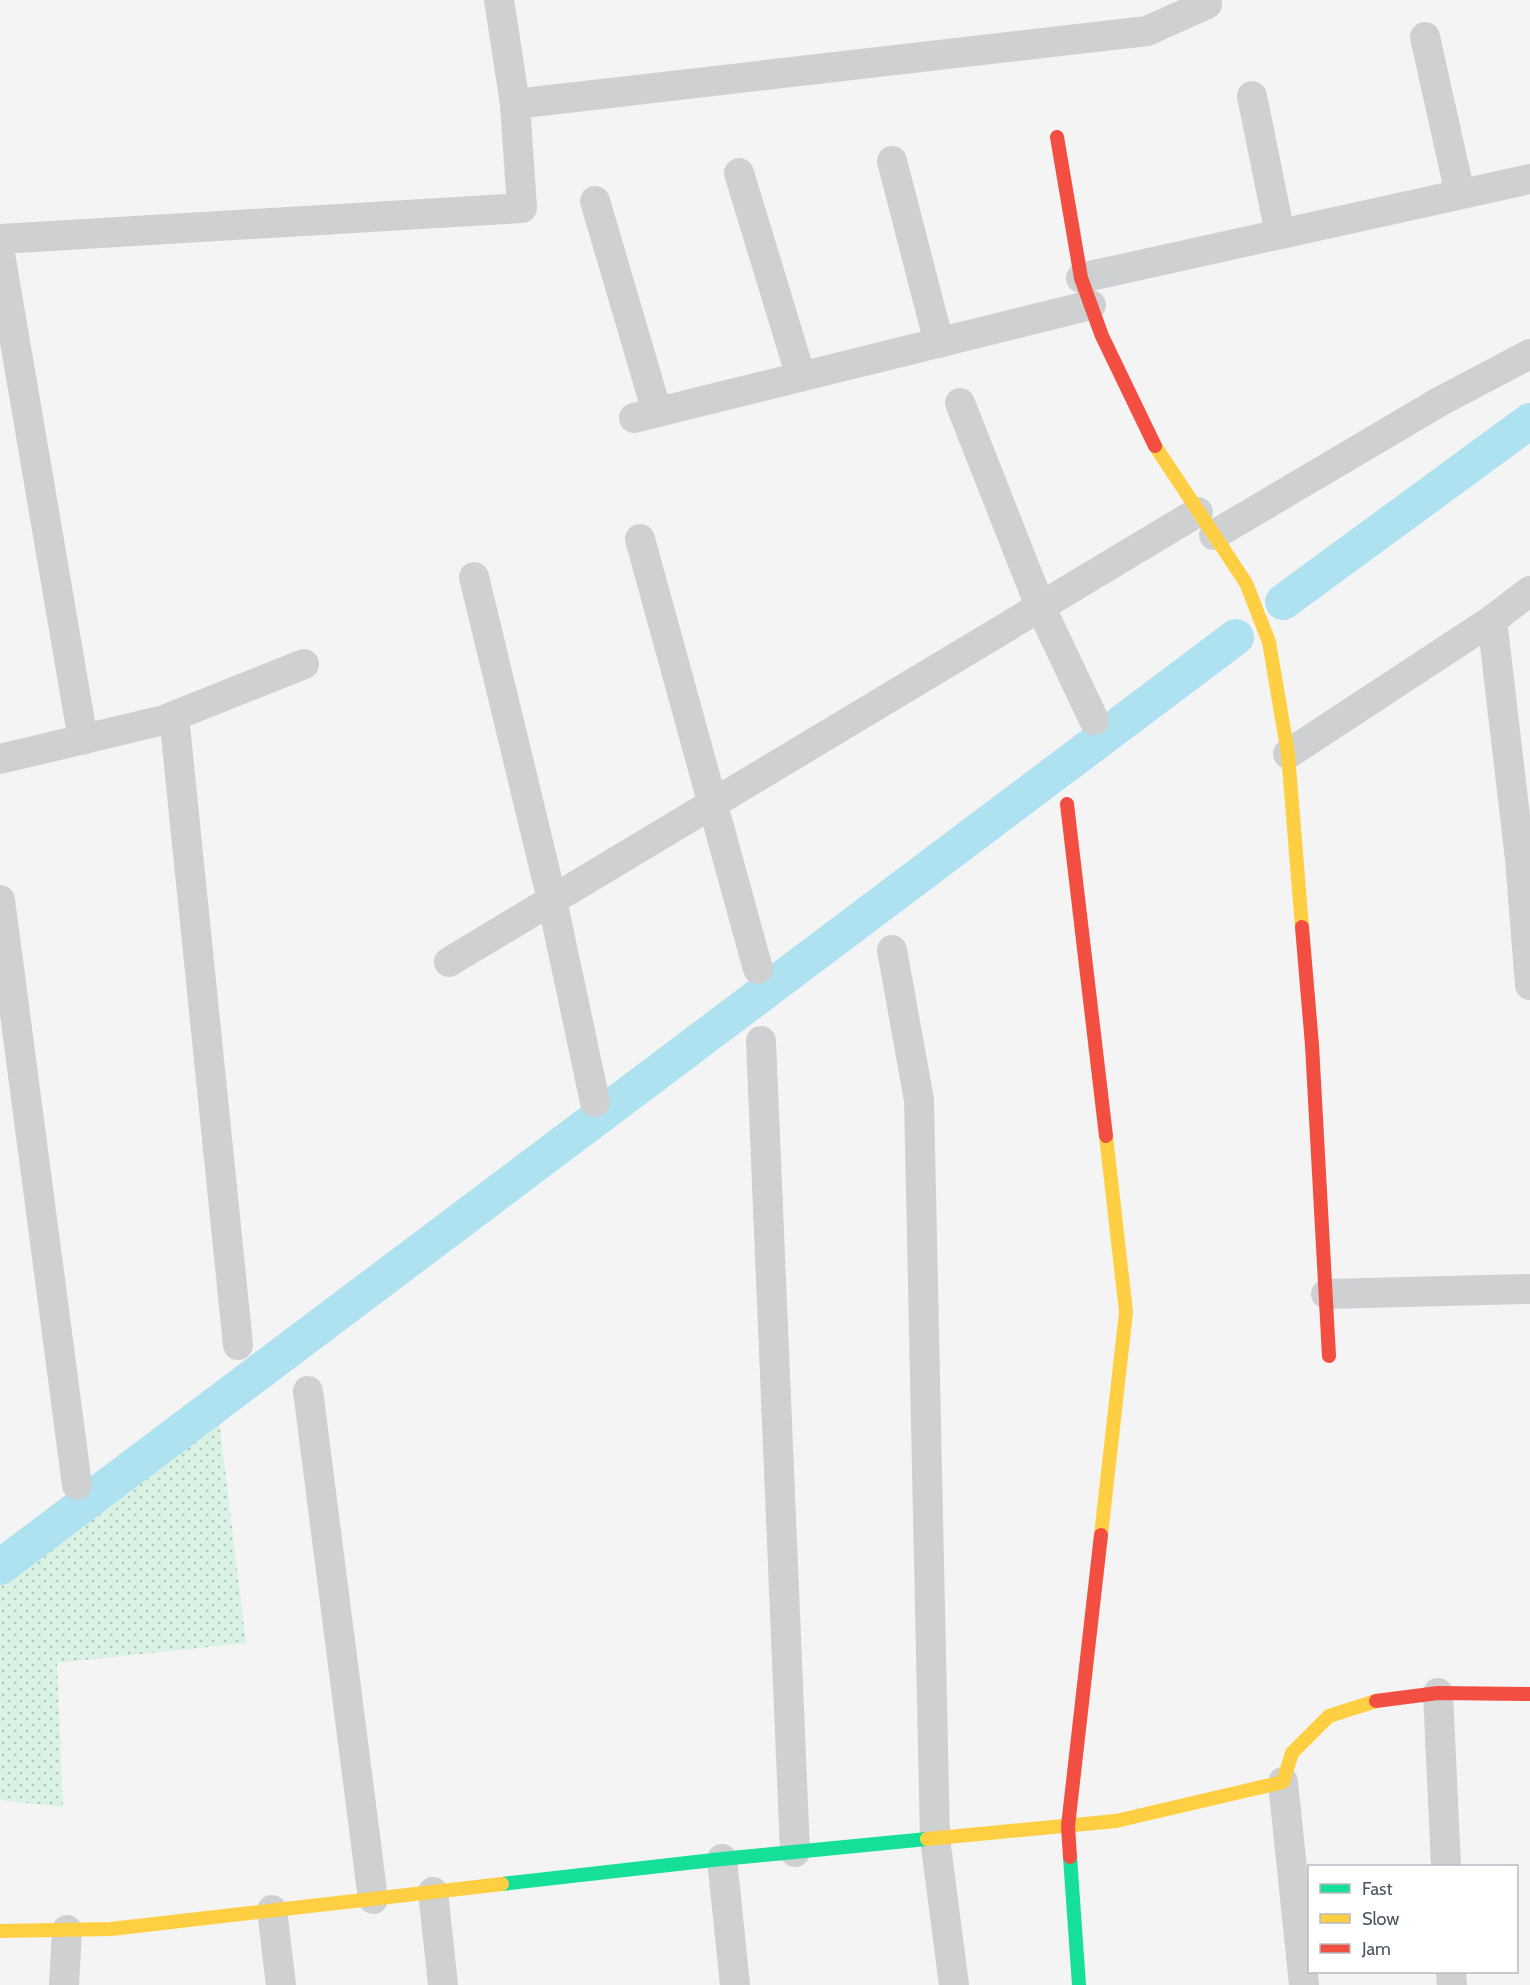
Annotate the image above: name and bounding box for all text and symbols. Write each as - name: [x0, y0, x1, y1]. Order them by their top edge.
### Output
- legend: [1308, 1865, 1518, 1973]
- text: Fast: [1362, 1878, 1393, 1900]
- text: Slow: [1362, 1908, 1399, 1930]
- text: Jam: [1361, 1938, 1391, 1960]

